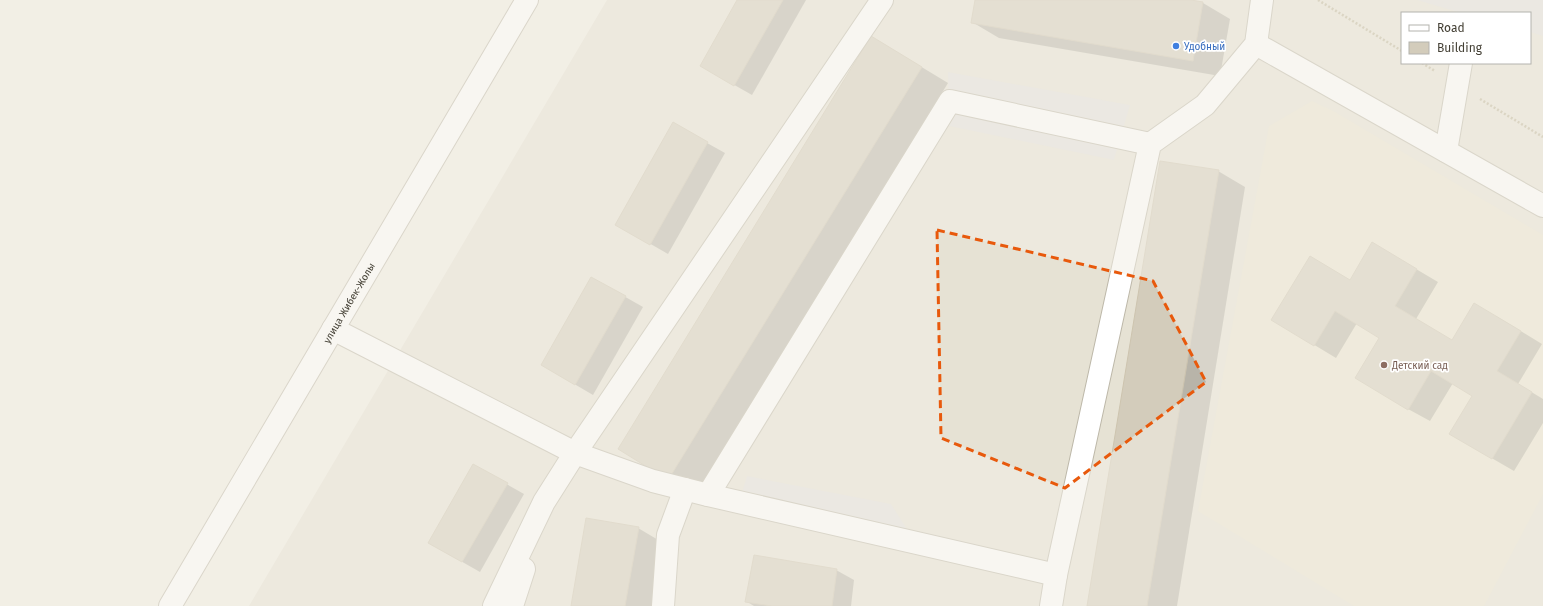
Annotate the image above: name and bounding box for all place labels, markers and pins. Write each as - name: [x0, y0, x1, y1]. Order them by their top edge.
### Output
- marker: Удобный: [1171, 41, 1181, 51]
- place label: Удобный: [1184, 41, 1225, 53]
- marker: Детский сад: [1379, 360, 1389, 370]
- place label: Детский сад: [1391, 360, 1448, 372]

